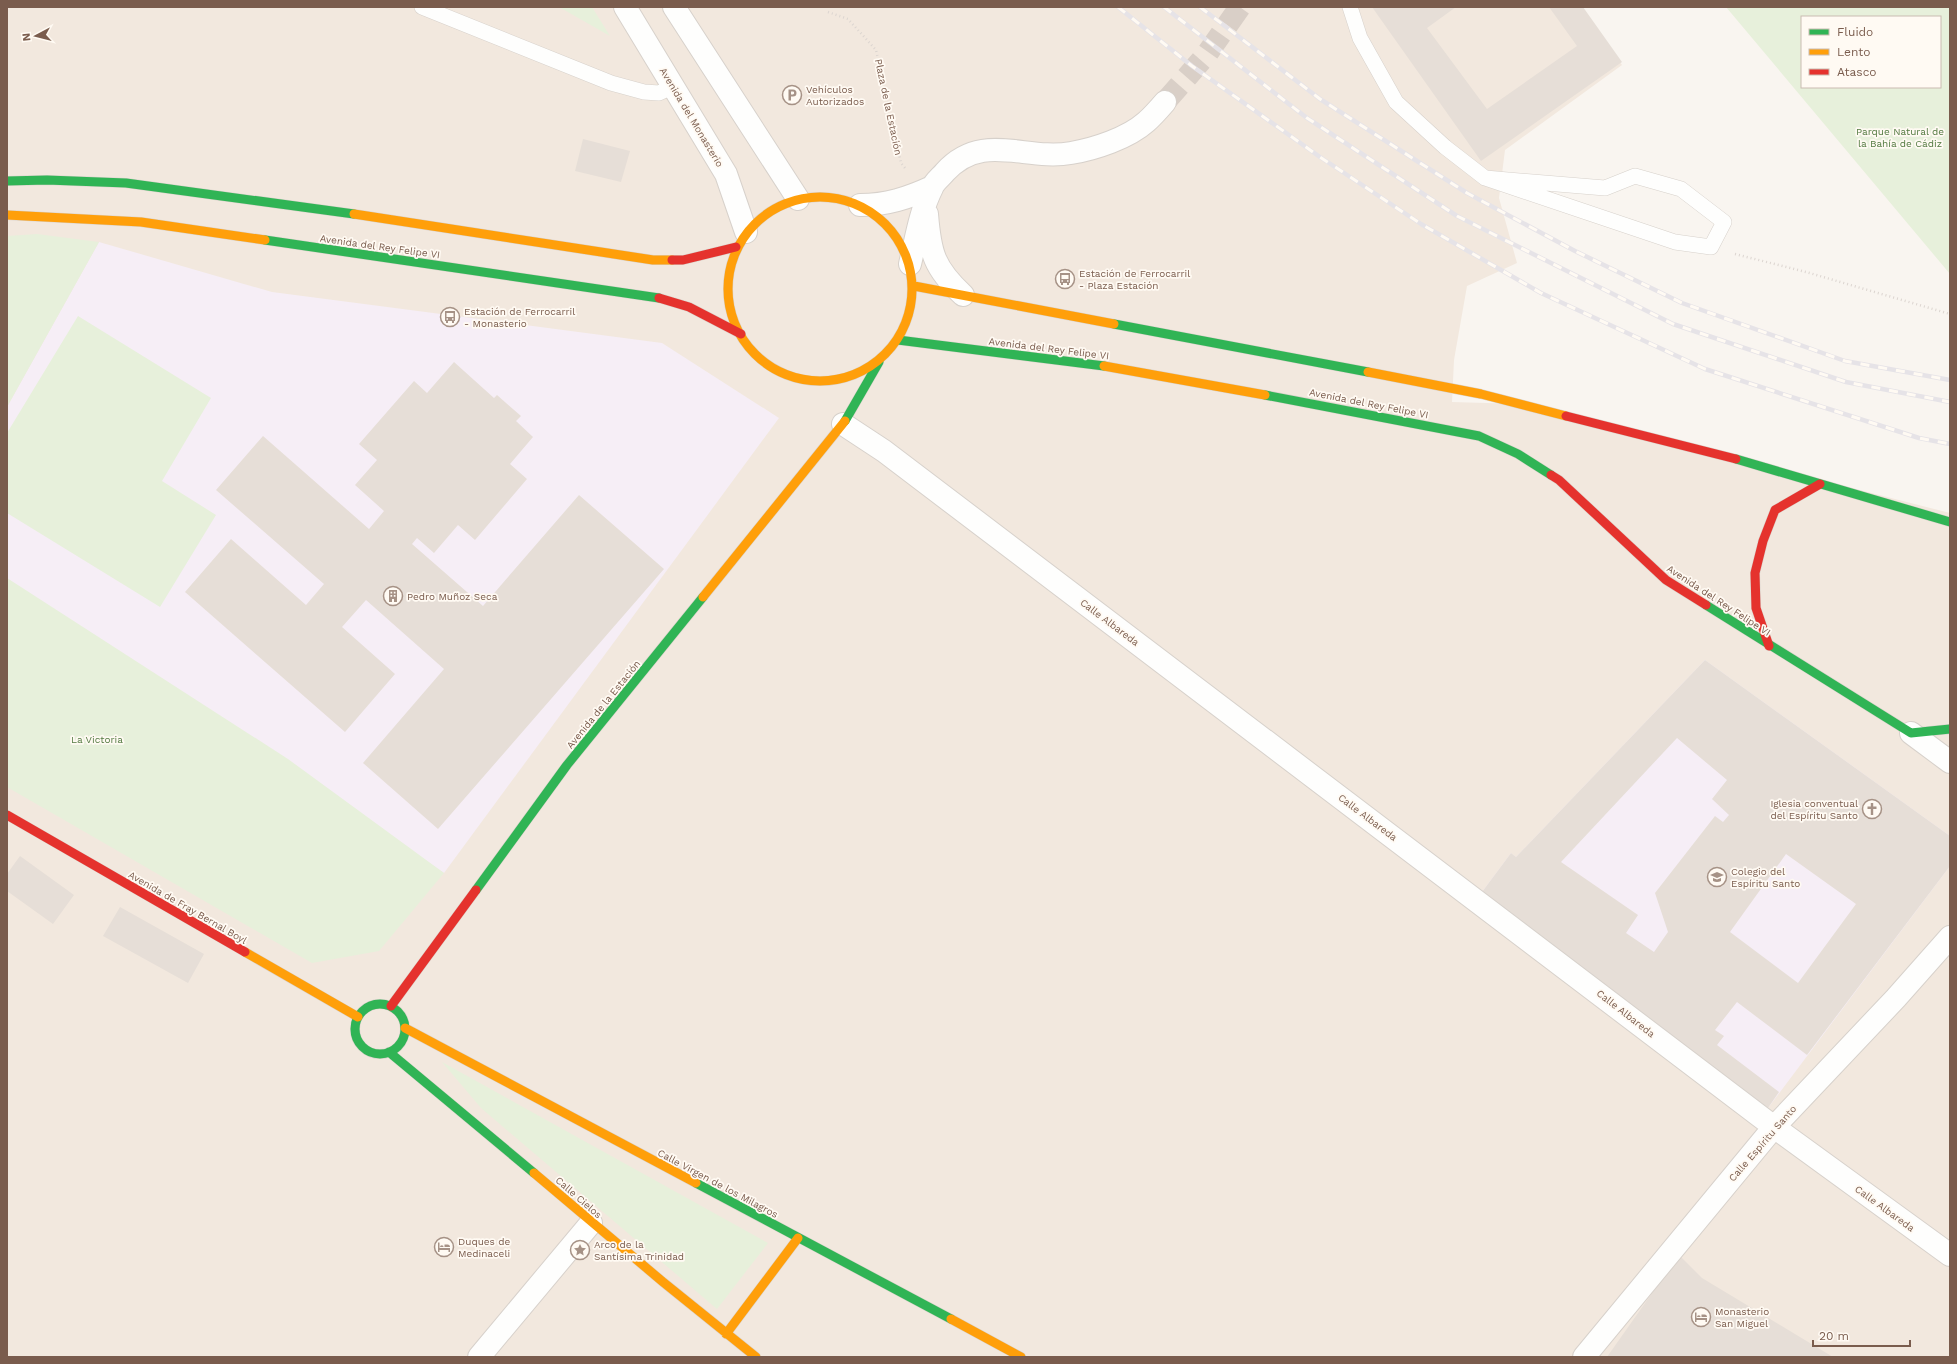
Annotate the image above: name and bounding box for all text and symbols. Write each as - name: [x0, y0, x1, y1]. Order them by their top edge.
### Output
- north arrow: [16, 16, 56, 56]
- legend: [1801, 16, 1941, 88]
- text: Fluido: [1837, 25, 1873, 39]
- text: N: [20, 32, 34, 42]
- text: Lento: [1837, 45, 1871, 59]
- street label: Plaza de la Estación: [873, 58, 904, 156]
- text: Atasco: [1837, 65, 1877, 79]
- street label: Avenida del Monasterio: [658, 66, 726, 169]
- parking icon: Vehículos Autorizados: [781, 84, 803, 106]
- place label: Vehículos Autorizados: [806, 84, 864, 107]
- park label: Parque Natural de la Bahía de Cádiz: [1856, 126, 1944, 149]
- street label: Avenida del Rey Felipe VI: [319, 233, 441, 260]
- bus stop icon: Estación de Ferrocarril - Plaza Estación: [1054, 268, 1076, 290]
- place label: Estación de Ferrocarril - Plaza Estación: [1079, 268, 1190, 291]
- bus stop icon: Estación de Ferrocarril - Monasterio: [439, 306, 461, 328]
- place label: Estación de Ferrocarril - Monasterio: [464, 306, 575, 329]
- street label: Avenida del Rey Felipe VI: [988, 336, 1110, 361]
- street label: Avenida del Rey Felipe VI: [1308, 387, 1429, 420]
- street label: Avenida del Rey Felipe VI: [1665, 563, 1773, 638]
- building icon: Pedro Muñoz Seca: [382, 585, 404, 607]
- place label: Pedro Muñoz Seca: [407, 591, 498, 602]
- street label: Calle Albareda: [1078, 597, 1141, 648]
- street label: Avenida de la Estación: [564, 658, 642, 751]
- park label: La Victoria: [71, 734, 123, 745]
- street label: Calle Albareda: [1336, 792, 1399, 843]
- place label: Iglesia conventual del Espíritu Santo: [1770, 798, 1858, 821]
- church icon: Iglesia conventual del Espíritu Santo: [1861, 798, 1883, 820]
- school or university icon: Colegio del Espíritu Santo: [1706, 866, 1728, 888]
- place label: Colegio del Espíritu Santo: [1731, 866, 1800, 889]
- street label: Avenida de Fray Bernal Boyl: [127, 869, 249, 946]
- street label: Calle Albareda: [1594, 987, 1657, 1040]
- street label: Calle Espíritu Santo: [1726, 1103, 1798, 1184]
- street label: Calle Virgen de los Milagros: [656, 1147, 780, 1220]
- street label: Calle Cielos: [553, 1174, 604, 1220]
- street label: Calle Albareda: [1853, 1183, 1917, 1234]
- hotel icon: Duques de Medinaceli: [433, 1236, 455, 1258]
- place label: Duques de Medinaceli: [458, 1236, 511, 1259]
- place icon: Arco de la Santísima Trinidad: [569, 1239, 591, 1261]
- place label: Arco de la Santísima Trinidad: [594, 1239, 684, 1262]
- hotel icon: Monasterio San Miguel: [1690, 1306, 1712, 1328]
- place label: Monasterio San Miguel: [1715, 1306, 1769, 1329]
- scale bar: [1813, 1322, 1910, 1348]
- text: 20 m: [1819, 1329, 1849, 1343]

